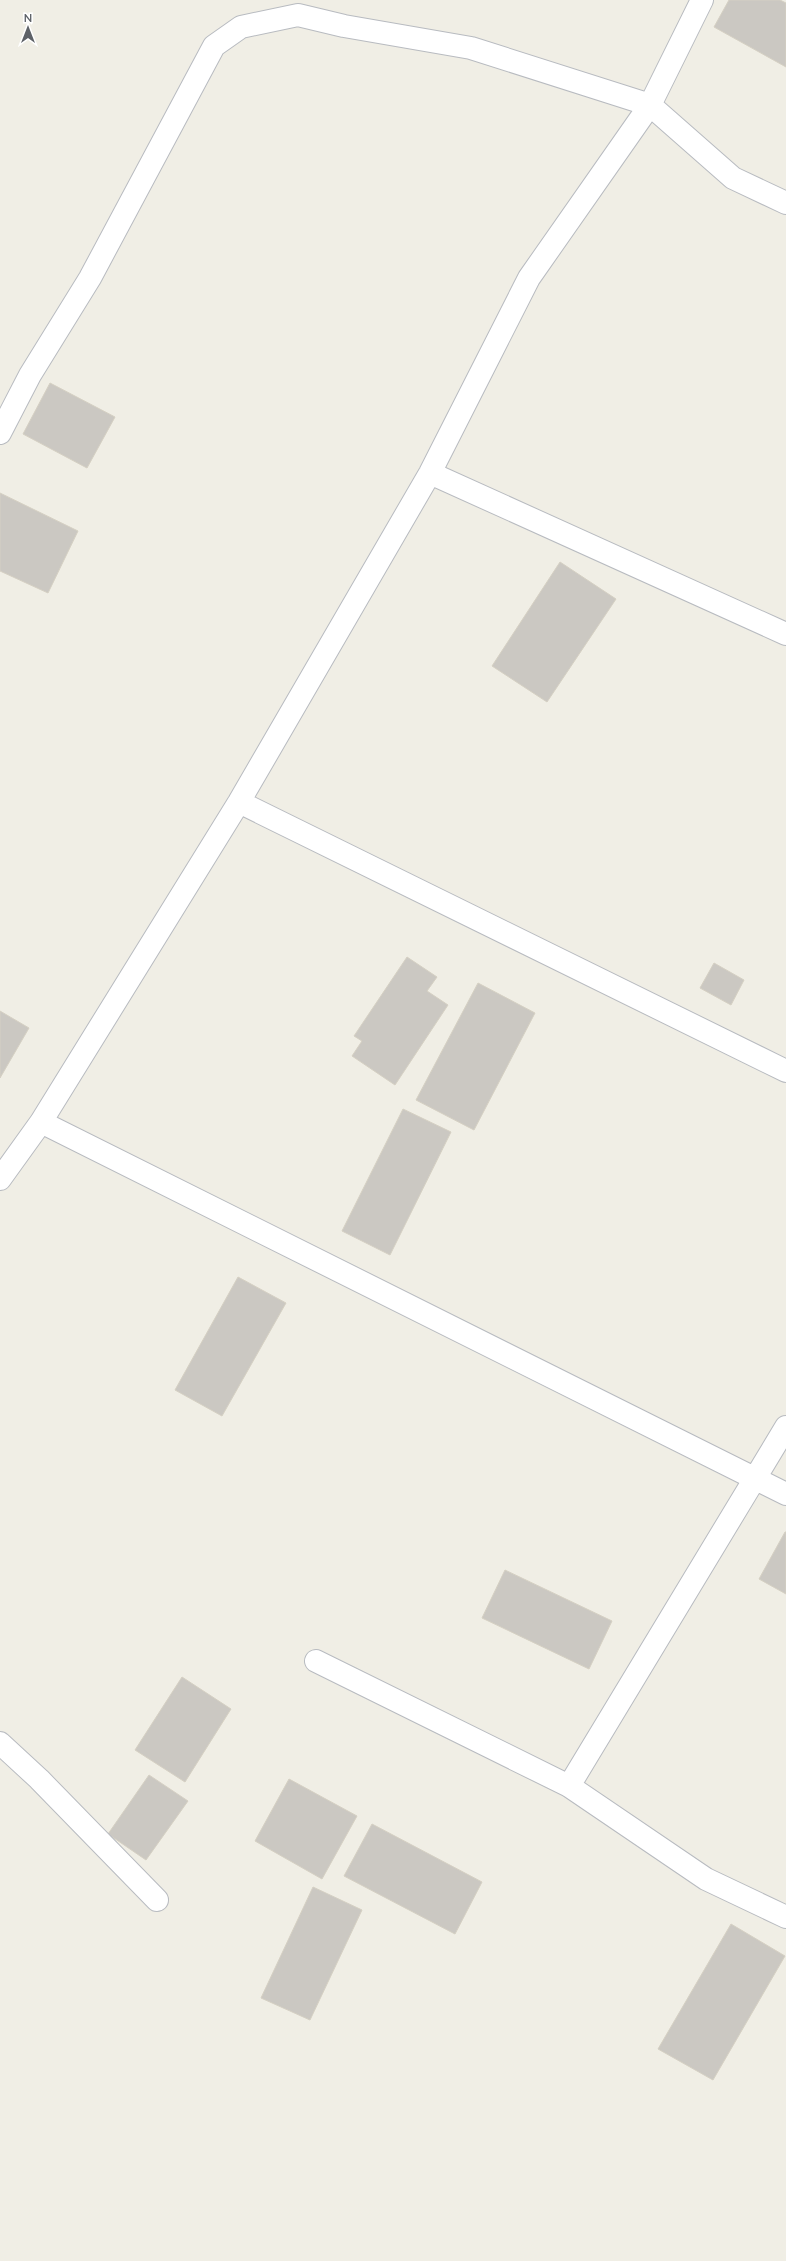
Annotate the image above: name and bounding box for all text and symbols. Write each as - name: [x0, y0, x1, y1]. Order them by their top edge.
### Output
- north arrow: [8, 8, 48, 48]
- text: N: [24, 11, 32, 24]

